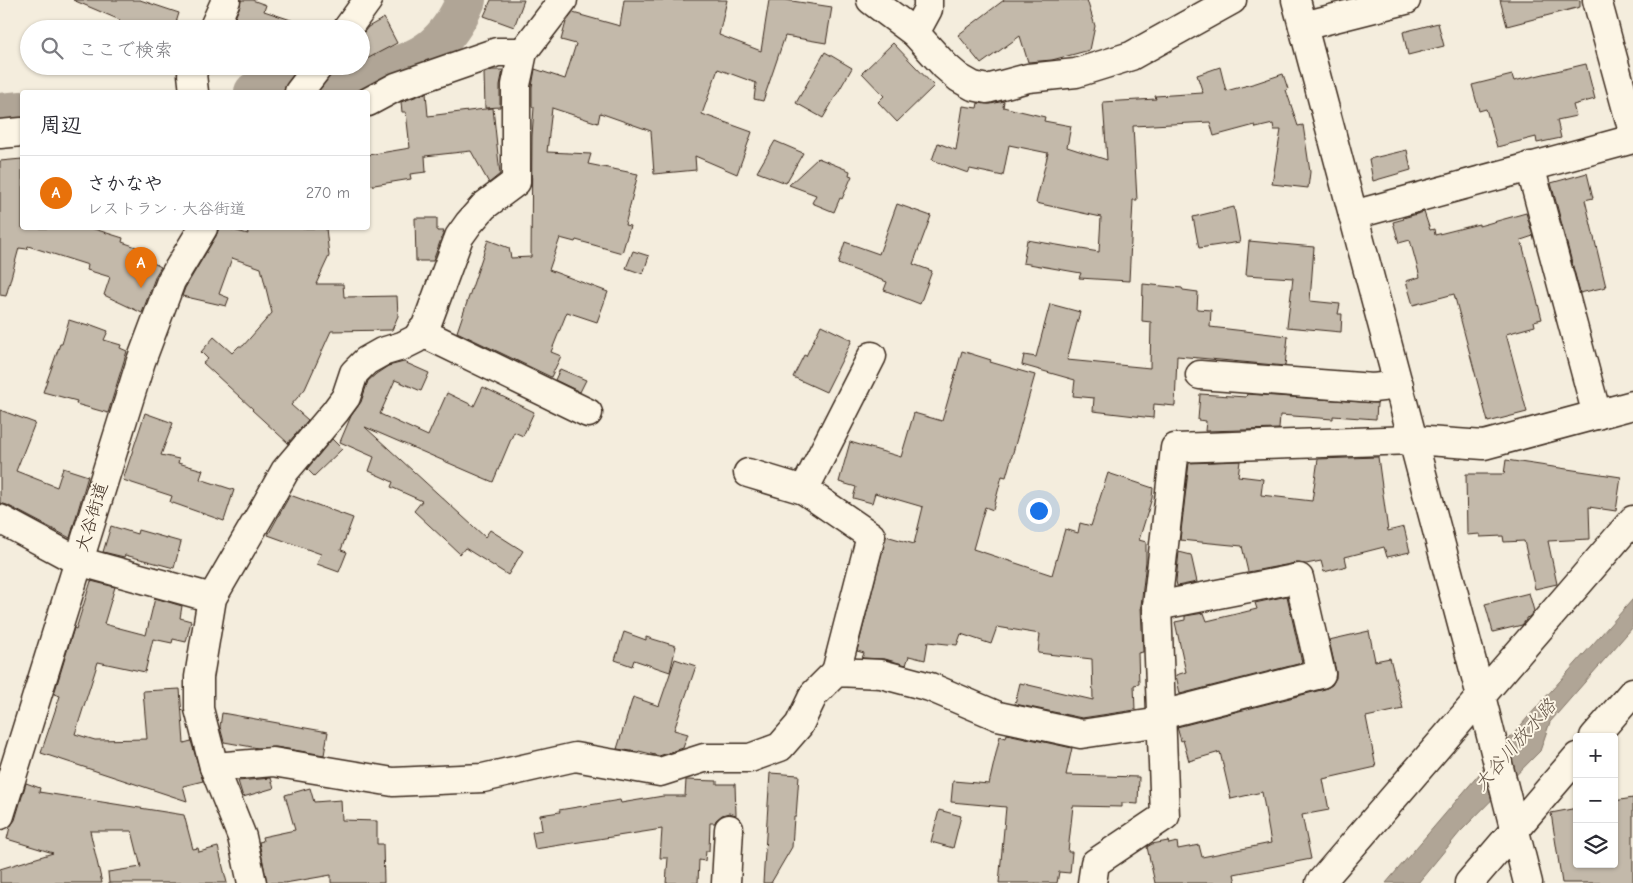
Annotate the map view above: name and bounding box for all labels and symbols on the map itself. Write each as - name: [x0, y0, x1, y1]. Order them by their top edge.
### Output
- pin: A: [125, 247, 157, 288]
- street label: 大谷街道: [71, 480, 113, 554]
- your location: [1026, 498, 1052, 524]
- water label: 大谷川放水路: [1469, 694, 1561, 795]

